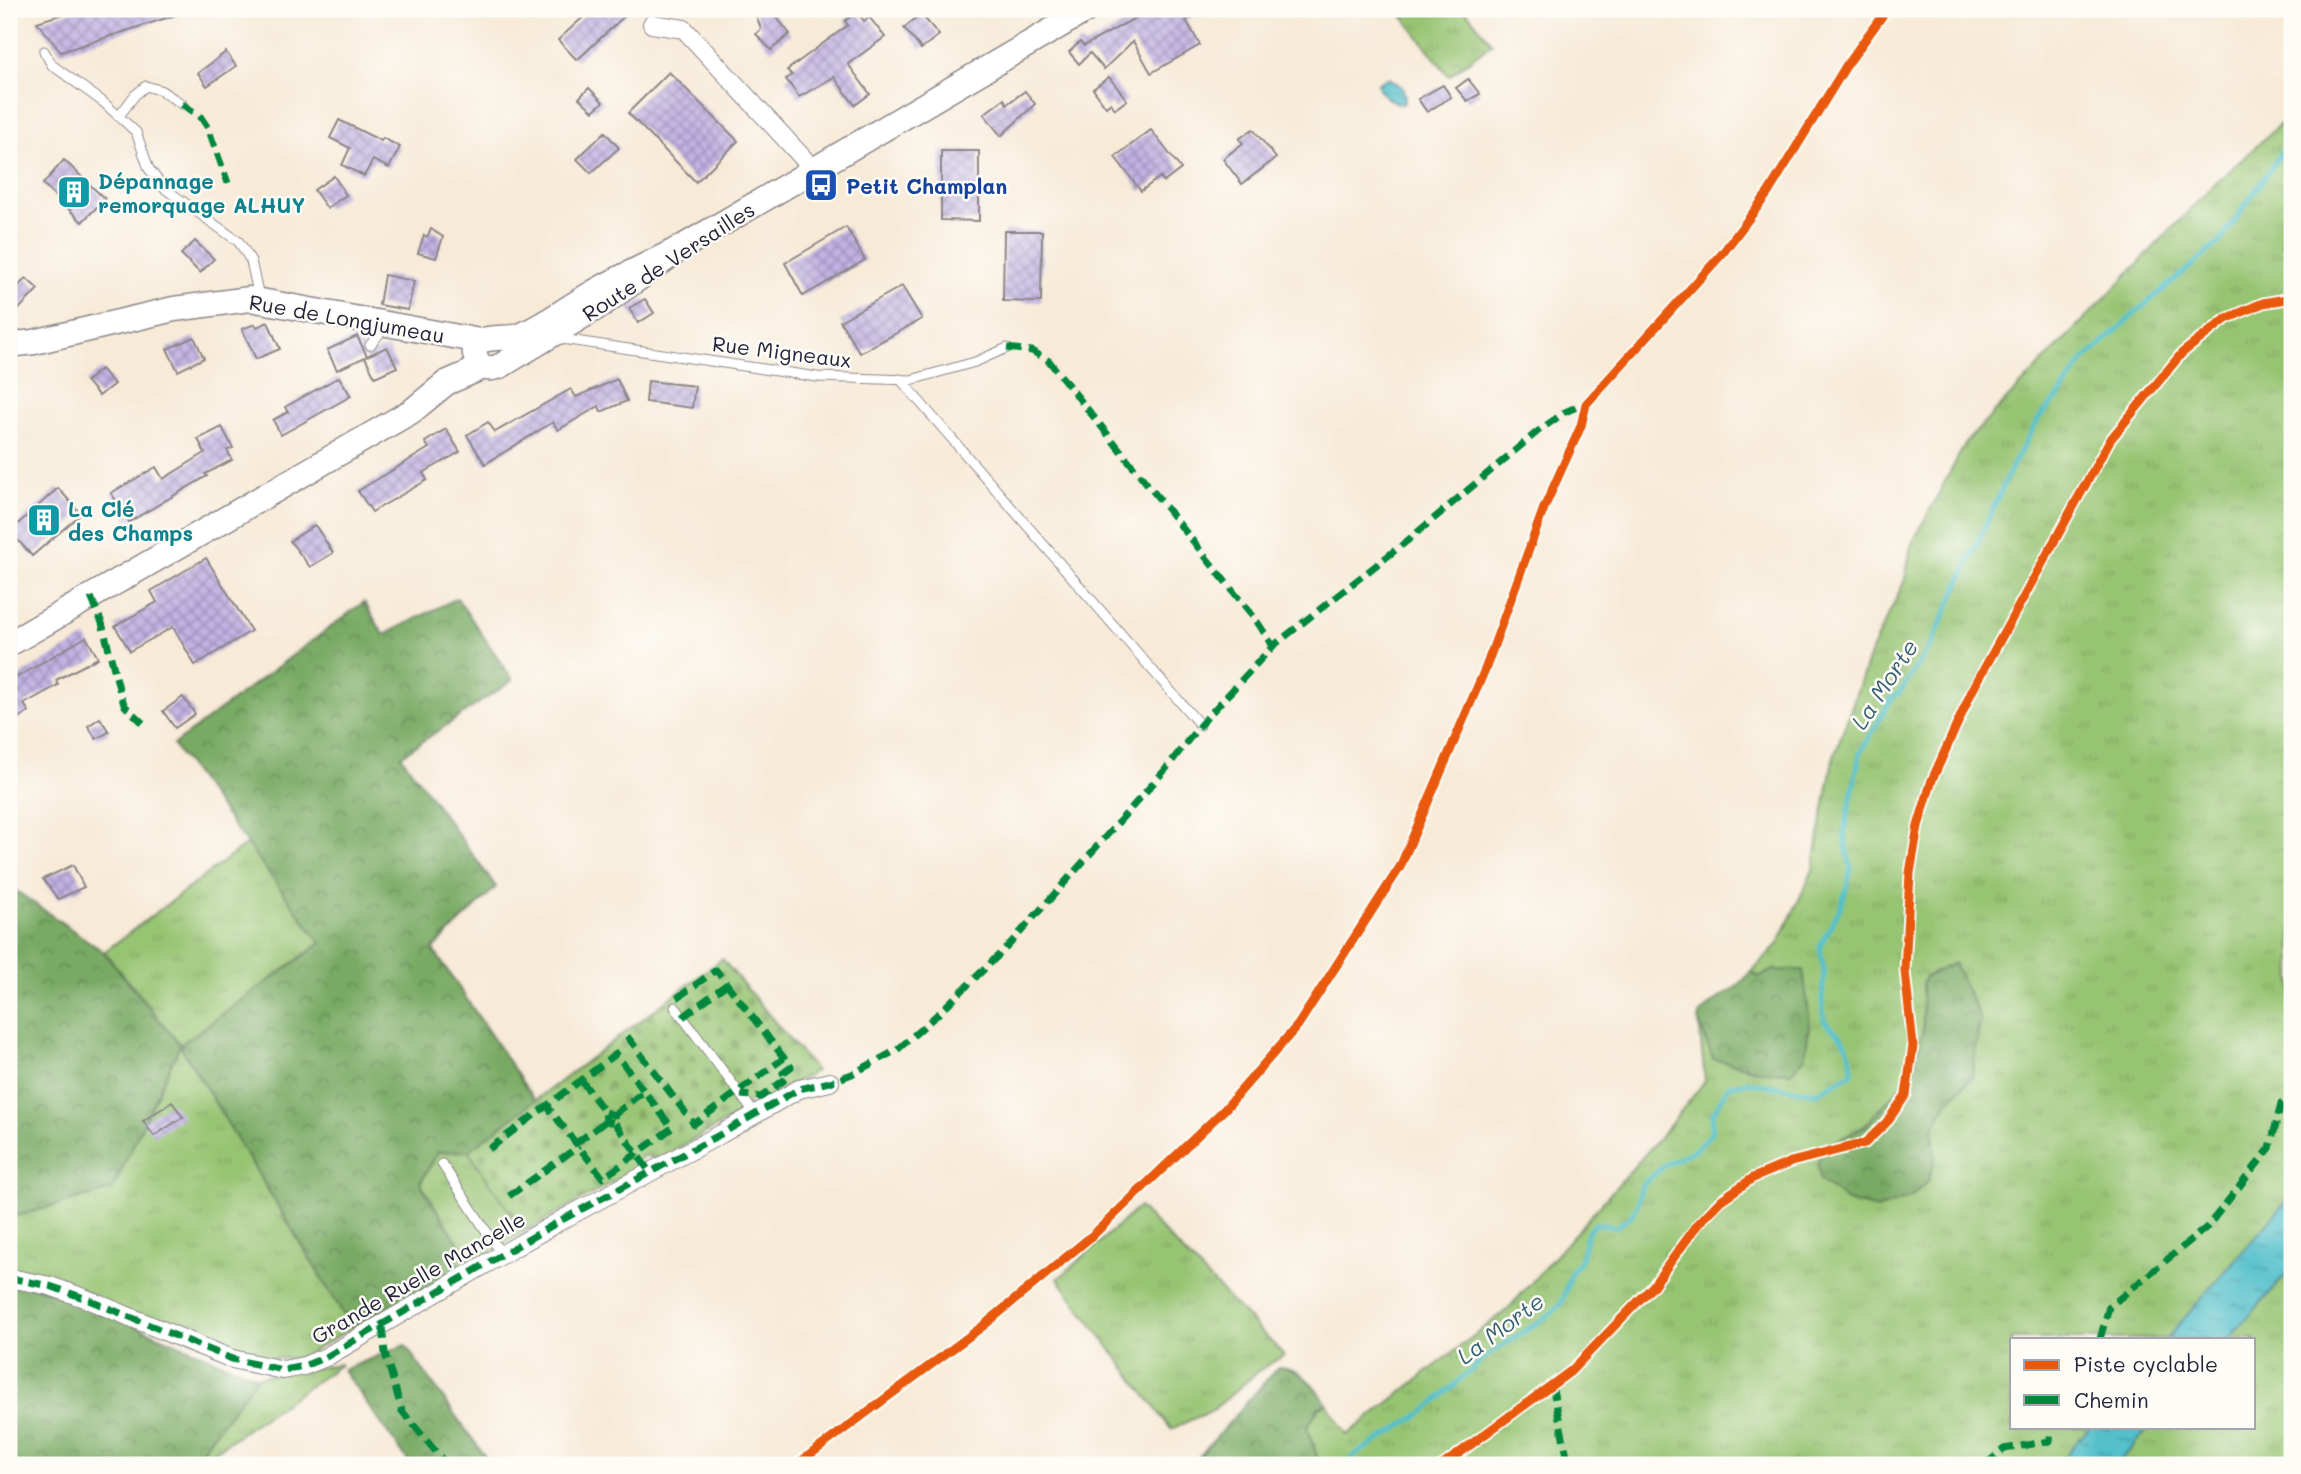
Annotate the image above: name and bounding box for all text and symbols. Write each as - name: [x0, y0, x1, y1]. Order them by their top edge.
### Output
- bus stop icon: Petit Champlan: [802, 166, 840, 204]
- place label: Dépannage remorquage ALHUY: [98, 167, 305, 218]
- place label: Petit Champlan: [846, 172, 1007, 199]
- building icon: Dépannage remorquage ALHUY: [55, 173, 93, 211]
- street label: Route de Versailles: [577, 195, 759, 327]
- street label: Rue de Longjumeau: [247, 288, 447, 348]
- street label: Rue Migneaux: [711, 329, 853, 373]
- place label: La Clé des Champs: [68, 495, 193, 546]
- building icon: La Clé des Champs: [25, 501, 63, 539]
- water label: La Morte: [1844, 633, 1924, 735]
- street label: Grande Ruelle Mancelle: [306, 1205, 530, 1349]
- water label: La Morte: [1450, 1285, 1550, 1371]
- legend: [2010, 1338, 2256, 1428]
- text: Piste cyclable: [2074, 1350, 2218, 1377]
- text: Chemin: [2074, 1386, 2149, 1413]

